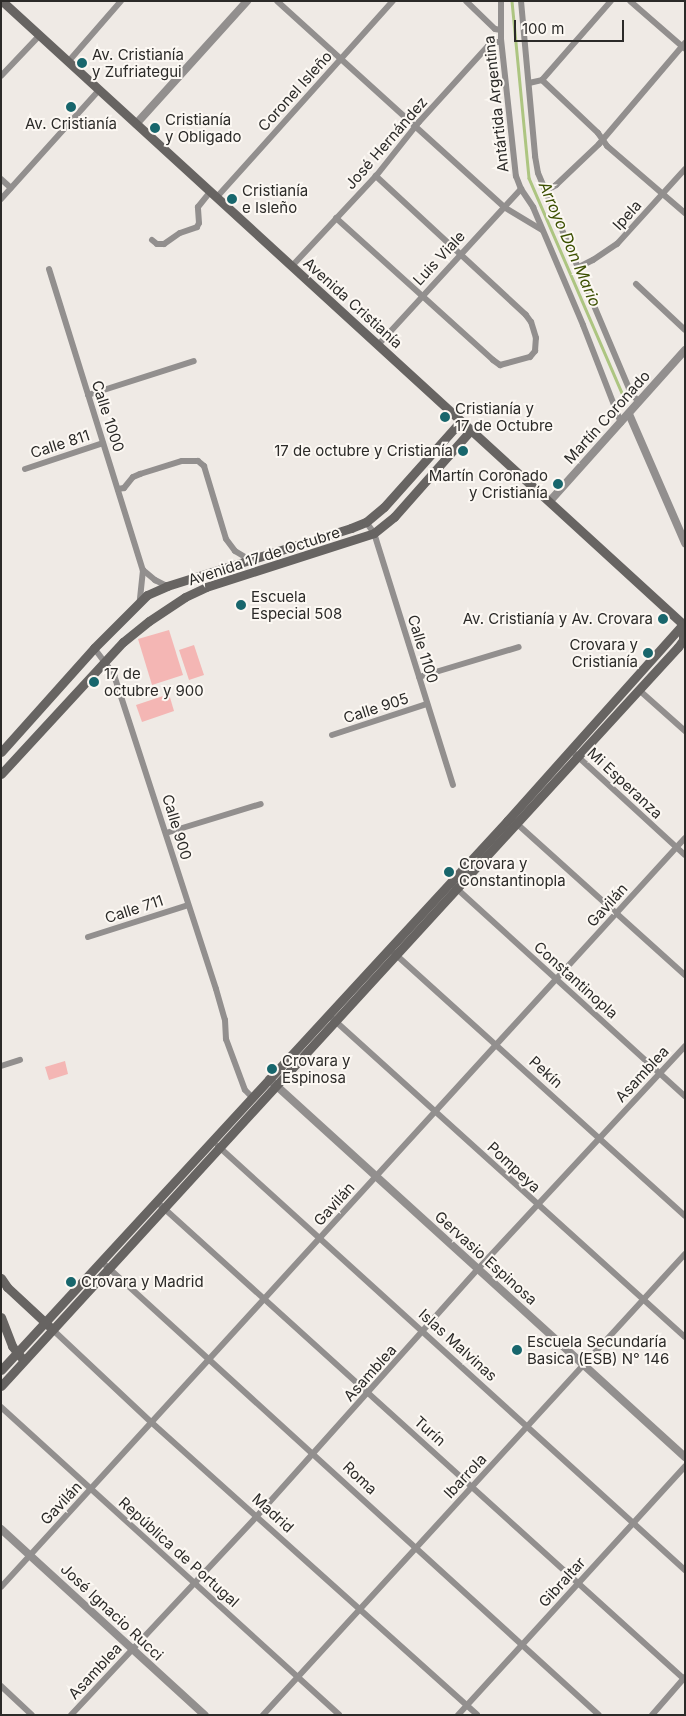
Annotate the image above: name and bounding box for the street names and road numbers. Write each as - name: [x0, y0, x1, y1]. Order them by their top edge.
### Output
- street label: Antártida Argentina: [480, 35, 512, 173]
- street label: Coronel Isleño: [254, 47, 336, 135]
- street label: José Hernández: [341, 93, 431, 193]
- street label: Ipela: [609, 196, 645, 234]
- street label: Luis Viale: [409, 227, 469, 289]
- street label: Avenida Cristianía: [300, 254, 406, 352]
- street label: Martín Coronado: [560, 367, 654, 467]
- street label: Calle 1000: [88, 378, 128, 454]
- street label: Calle 811: [28, 426, 92, 462]
- street label: Avenida 17 de Octubre: [186, 523, 342, 589]
- street label: Calle 1100: [404, 613, 442, 685]
- street label: Calle 905: [341, 689, 411, 727]
- street label: Mi Esperanza: [584, 744, 666, 822]
- street label: Calle 900: [158, 792, 196, 862]
- street label: Gavilán: [583, 880, 631, 930]
- street label: Calle 711: [103, 891, 165, 927]
- street label: Constantinopla: [530, 938, 622, 1022]
- street label: Asamblea: [612, 1042, 672, 1106]
- street label: Pekín: [525, 1052, 567, 1092]
- street label: Pompeya: [484, 1138, 544, 1196]
- street label: Gavilán: [310, 1179, 358, 1229]
- street label: Gervasio Espinosa: [431, 1207, 541, 1309]
- street label: Islas Malvinas: [415, 1305, 501, 1385]
- street label: Asamblea: [340, 1341, 400, 1405]
- street label: Turín: [411, 1412, 449, 1450]
- street label: Ibarrola: [440, 1450, 490, 1502]
- street label: Roma: [339, 1458, 381, 1498]
- street label: Gavilán: [37, 1478, 85, 1528]
- street label: Madrid: [248, 1490, 298, 1536]
- street label: República de Portugal: [115, 1493, 243, 1611]
- street label: Gibraltar: [535, 1553, 589, 1611]
- street label: José Ignacio Rucci: [57, 1560, 167, 1664]
- street label: Asamblea: [65, 1639, 125, 1703]

